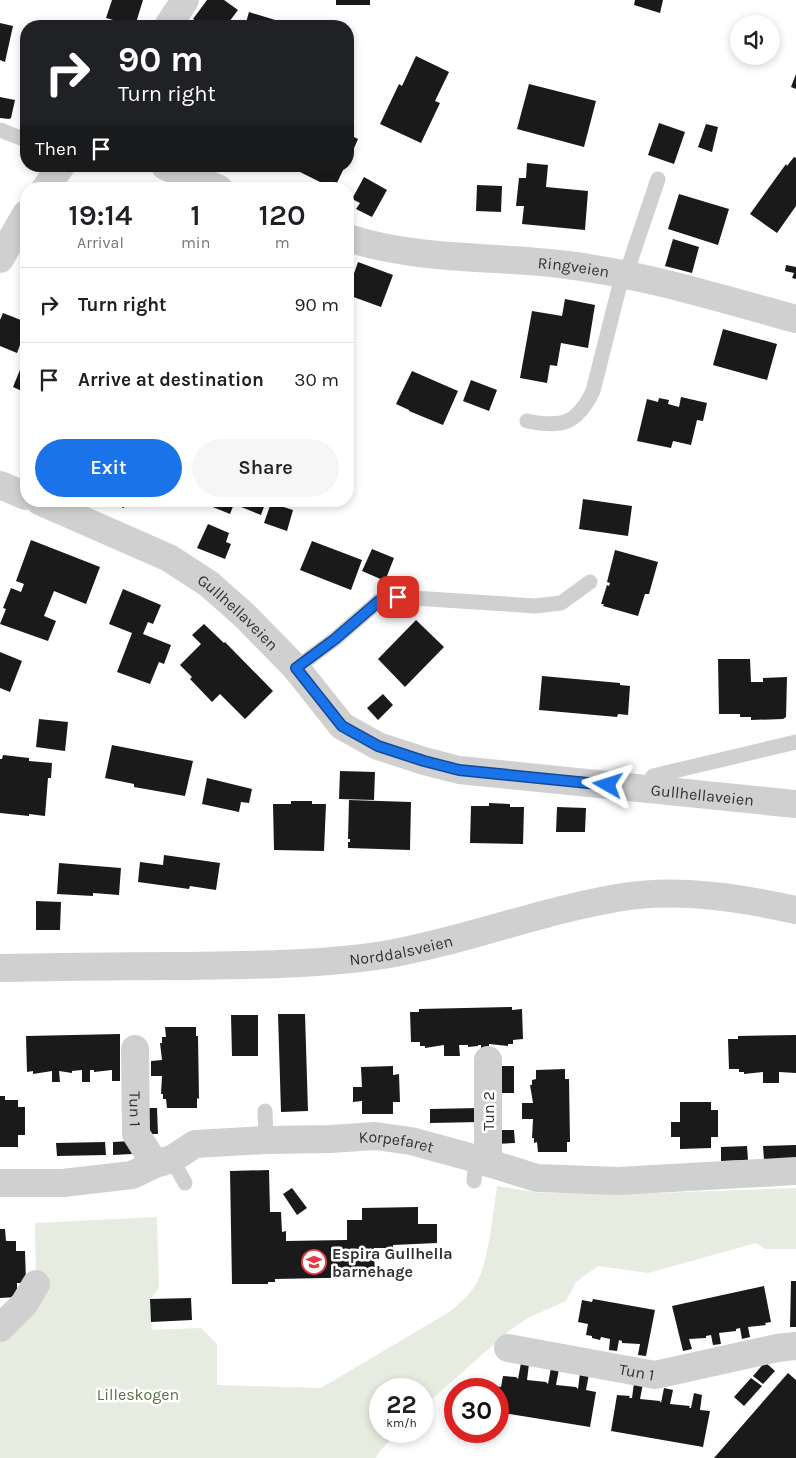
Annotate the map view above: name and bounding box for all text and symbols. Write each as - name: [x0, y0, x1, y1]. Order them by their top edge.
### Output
- map controls: [730, 15, 780, 65]
- button: sound: [730, 15, 780, 65]
- text: 90 m: [118, 39, 204, 80]
- icon: right: [35, 40, 100, 105]
- text: Turn right: [118, 81, 216, 107]
- icon: arrive: [87, 135, 115, 163]
- text: Then: [35, 138, 77, 160]
- text: 19:14: [68, 197, 133, 233]
- text: 1: [190, 197, 201, 233]
- text: 120: [259, 197, 306, 233]
- text: Arrival: [77, 233, 124, 252]
- text: min: [181, 233, 210, 252]
- text: m: [275, 233, 290, 252]
- street label: Ringveien: [537, 252, 611, 281]
- icon: right: [35, 291, 63, 319]
- text: Turn right: [78, 294, 167, 316]
- text: 90 m: [294, 294, 339, 316]
- icon: arrive: [35, 366, 63, 394]
- text: Arrive at destination: [78, 369, 264, 391]
- text: 30 m: [294, 369, 339, 391]
- button: Exit: [35, 439, 182, 497]
- button: Share: [192, 439, 339, 497]
- street label: Gullhellaveien: [194, 570, 283, 654]
- pin: [377, 576, 419, 618]
- icon: arrive: [384, 583, 412, 611]
- position arrow: [581, 758, 633, 810]
- street label: Gullhellaveien: [650, 780, 755, 809]
- street label: Norddalsveien: [348, 931, 455, 969]
- street label: Tun 1: [126, 1091, 145, 1127]
- street label: Tun 2: [479, 1091, 498, 1131]
- street label: Korpefaret: [358, 1126, 436, 1156]
- place label: Espira Gullhella barnehage: [332, 1244, 453, 1281]
- school or university icon: Espira Gullhella barnehage: [301, 1249, 327, 1275]
- street label: Tun 1: [618, 1359, 656, 1384]
- speed limit sign: 30: [444, 1378, 509, 1443]
- park label: Lilleskogen: [97, 1385, 179, 1404]
- text: 22: [386, 1390, 417, 1419]
- text: km/h: [386, 1416, 417, 1430]

